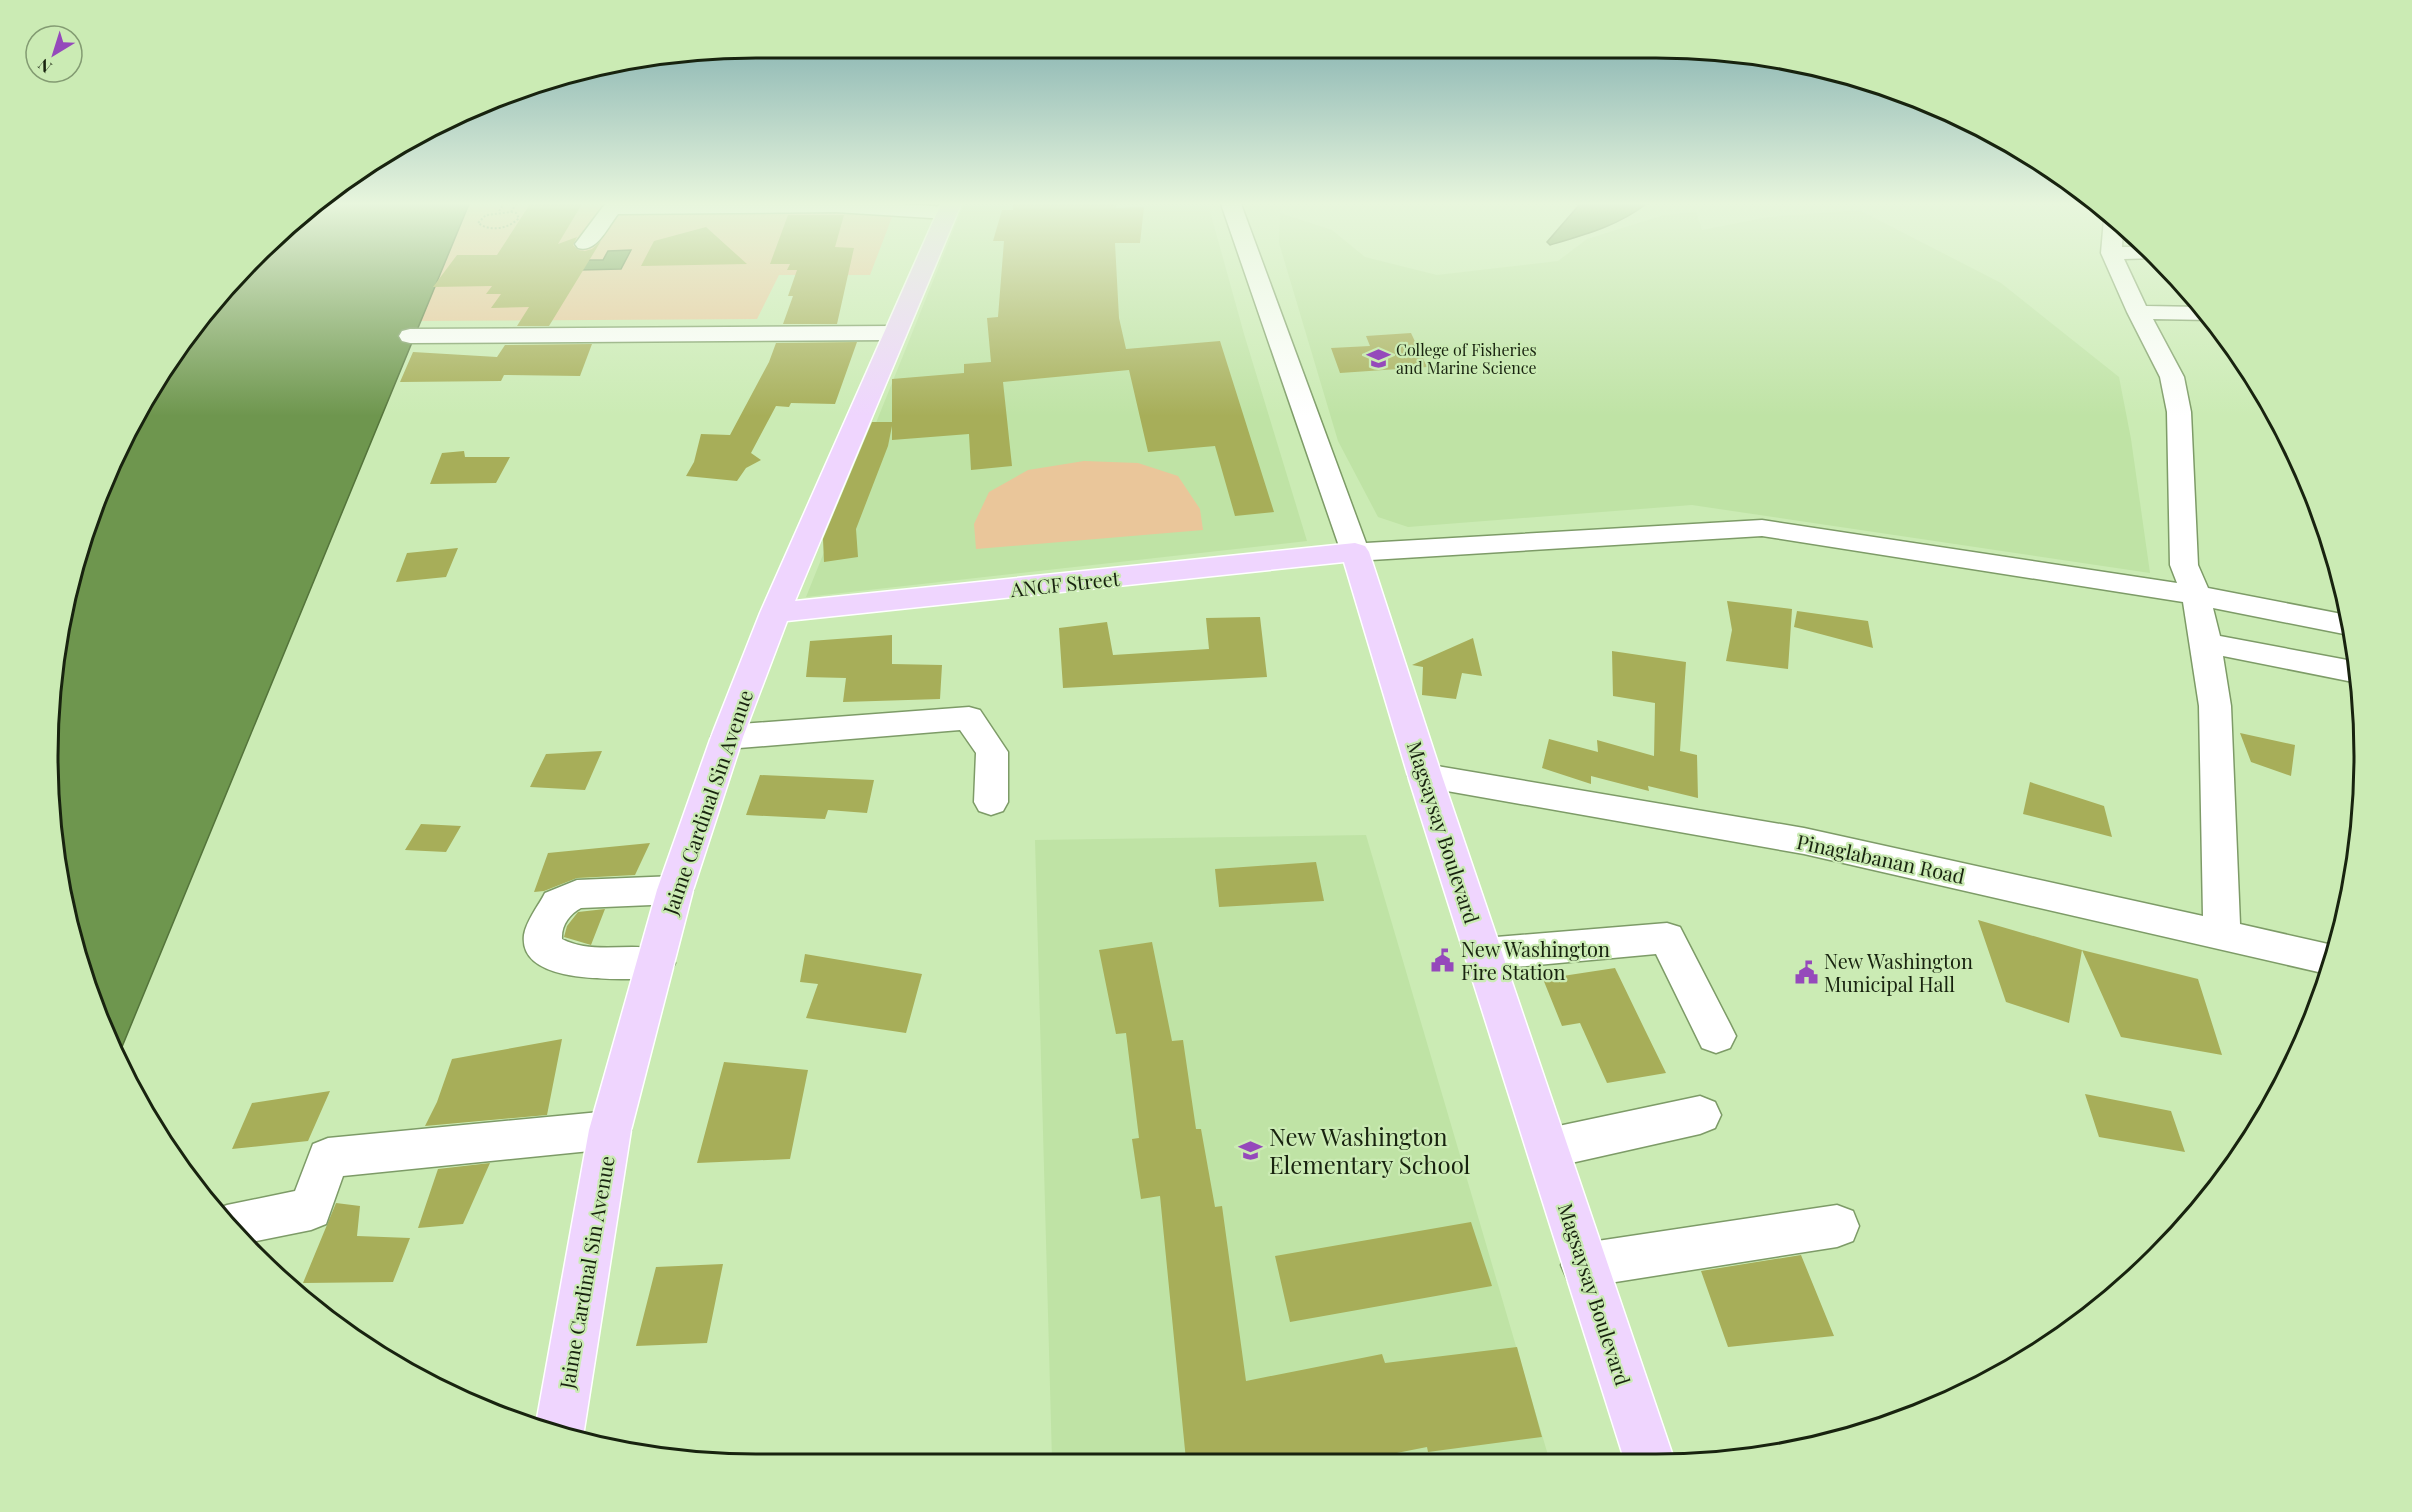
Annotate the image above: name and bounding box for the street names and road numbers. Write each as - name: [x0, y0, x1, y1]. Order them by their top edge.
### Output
- street label: ANCF Street: [1008, 564, 1122, 602]
- street label: Jaime Cardinal Sin Avenue: [655, 686, 758, 919]
- street label: Magsaysay Boulevard: [1402, 737, 1486, 927]
- street label: Pinaglabanan Road: [1794, 827, 1968, 889]
- street label: Jaime Cardinal Sin Avenue: [552, 1153, 620, 1392]
- street label: Magsaysay Boulevard: [1553, 1199, 1637, 1389]

